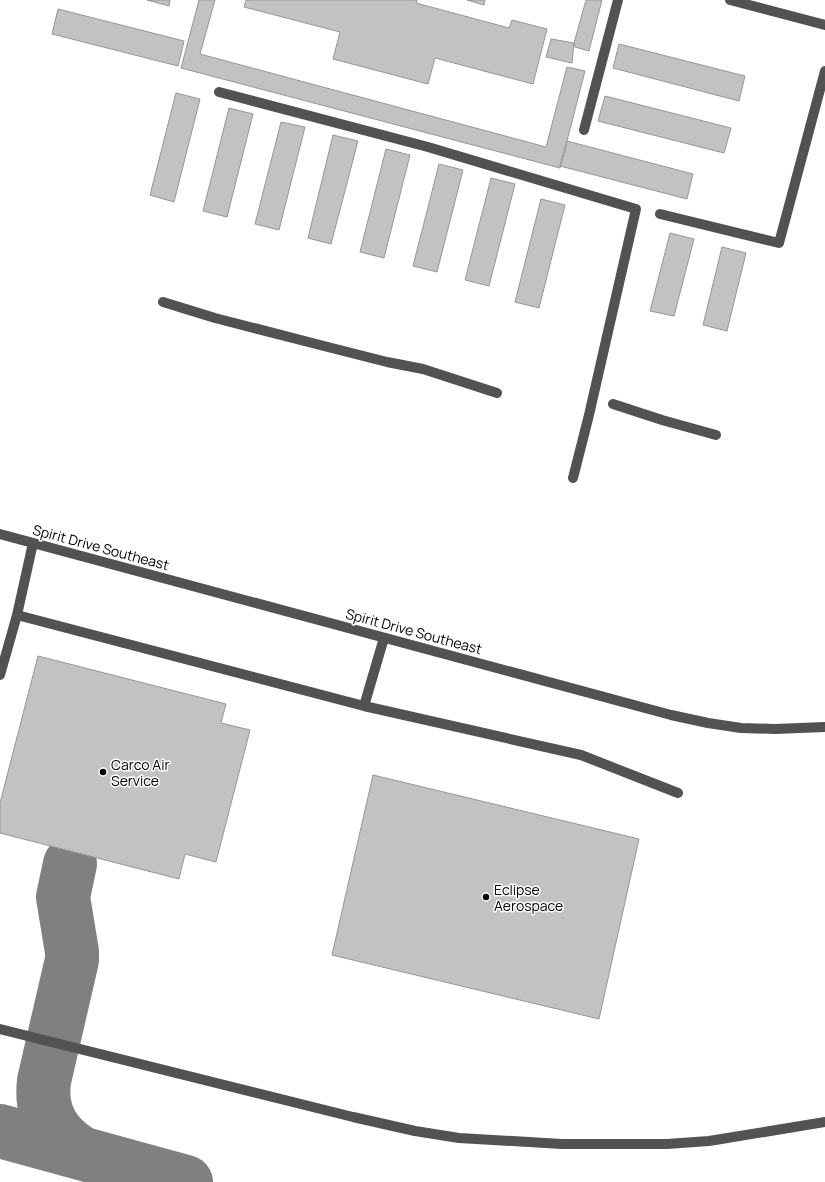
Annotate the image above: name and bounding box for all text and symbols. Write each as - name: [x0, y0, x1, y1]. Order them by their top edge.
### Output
- street label: Spirit Drive Southeast: [31, 520, 172, 574]
- street label: Spirit Drive Southeast: [344, 604, 485, 658]
- place label: Carco Air Service: [111, 755, 170, 790]
- marker: Carco Air Service: [98, 767, 108, 777]
- place label: Eclipse Aerospace: [494, 880, 563, 915]
- marker: Eclipse Aerospace: [481, 892, 491, 902]

